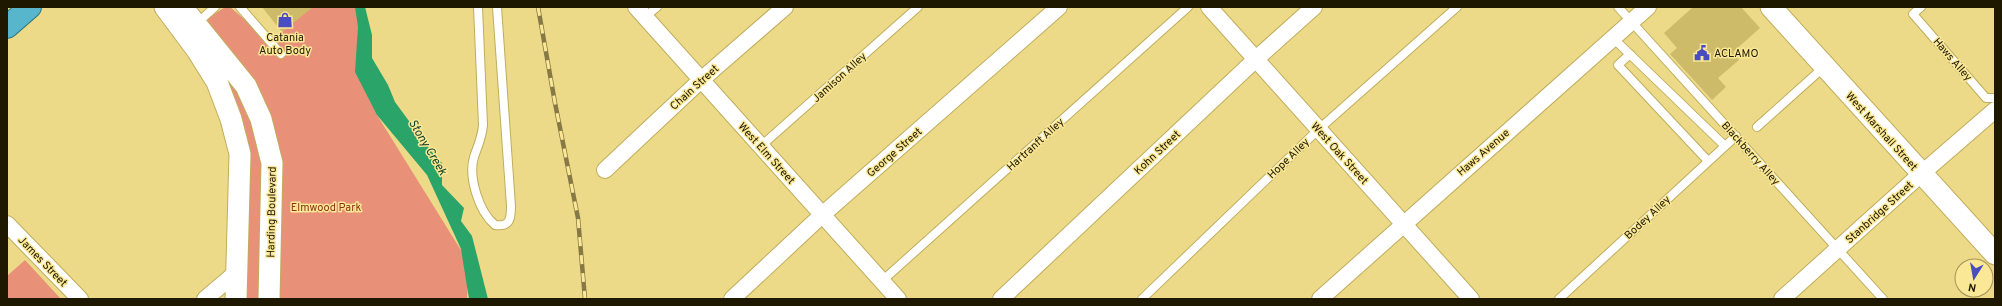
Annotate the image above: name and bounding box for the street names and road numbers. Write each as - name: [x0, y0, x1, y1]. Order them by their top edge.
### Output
- street label: Haws Alley: [1930, 35, 1975, 84]
- street label: Jamison Alley: [810, 50, 870, 106]
- street label: Chain Street: [667, 62, 722, 113]
- street label: West Marshall Street: [1842, 89, 1920, 174]
- street label: Hartranft Alley: [1004, 115, 1067, 174]
- street label: Blackberry Alley: [1718, 119, 1783, 189]
- street label: West Elm Street: [735, 120, 798, 187]
- street label: West Oak Street: [1308, 120, 1371, 188]
- street label: George Street: [864, 125, 925, 181]
- street label: Haws Avenue: [1455, 126, 1513, 179]
- street label: Kohn Street: [1132, 128, 1184, 178]
- street label: Hope Alley: [1265, 135, 1313, 182]
- street label: Harding Boulevard: [264, 166, 280, 258]
- street label: Stanbridge Street: [1843, 178, 1917, 247]
- street label: Bodey Alley: [1622, 193, 1674, 243]
- street label: James Street: [15, 233, 70, 290]

